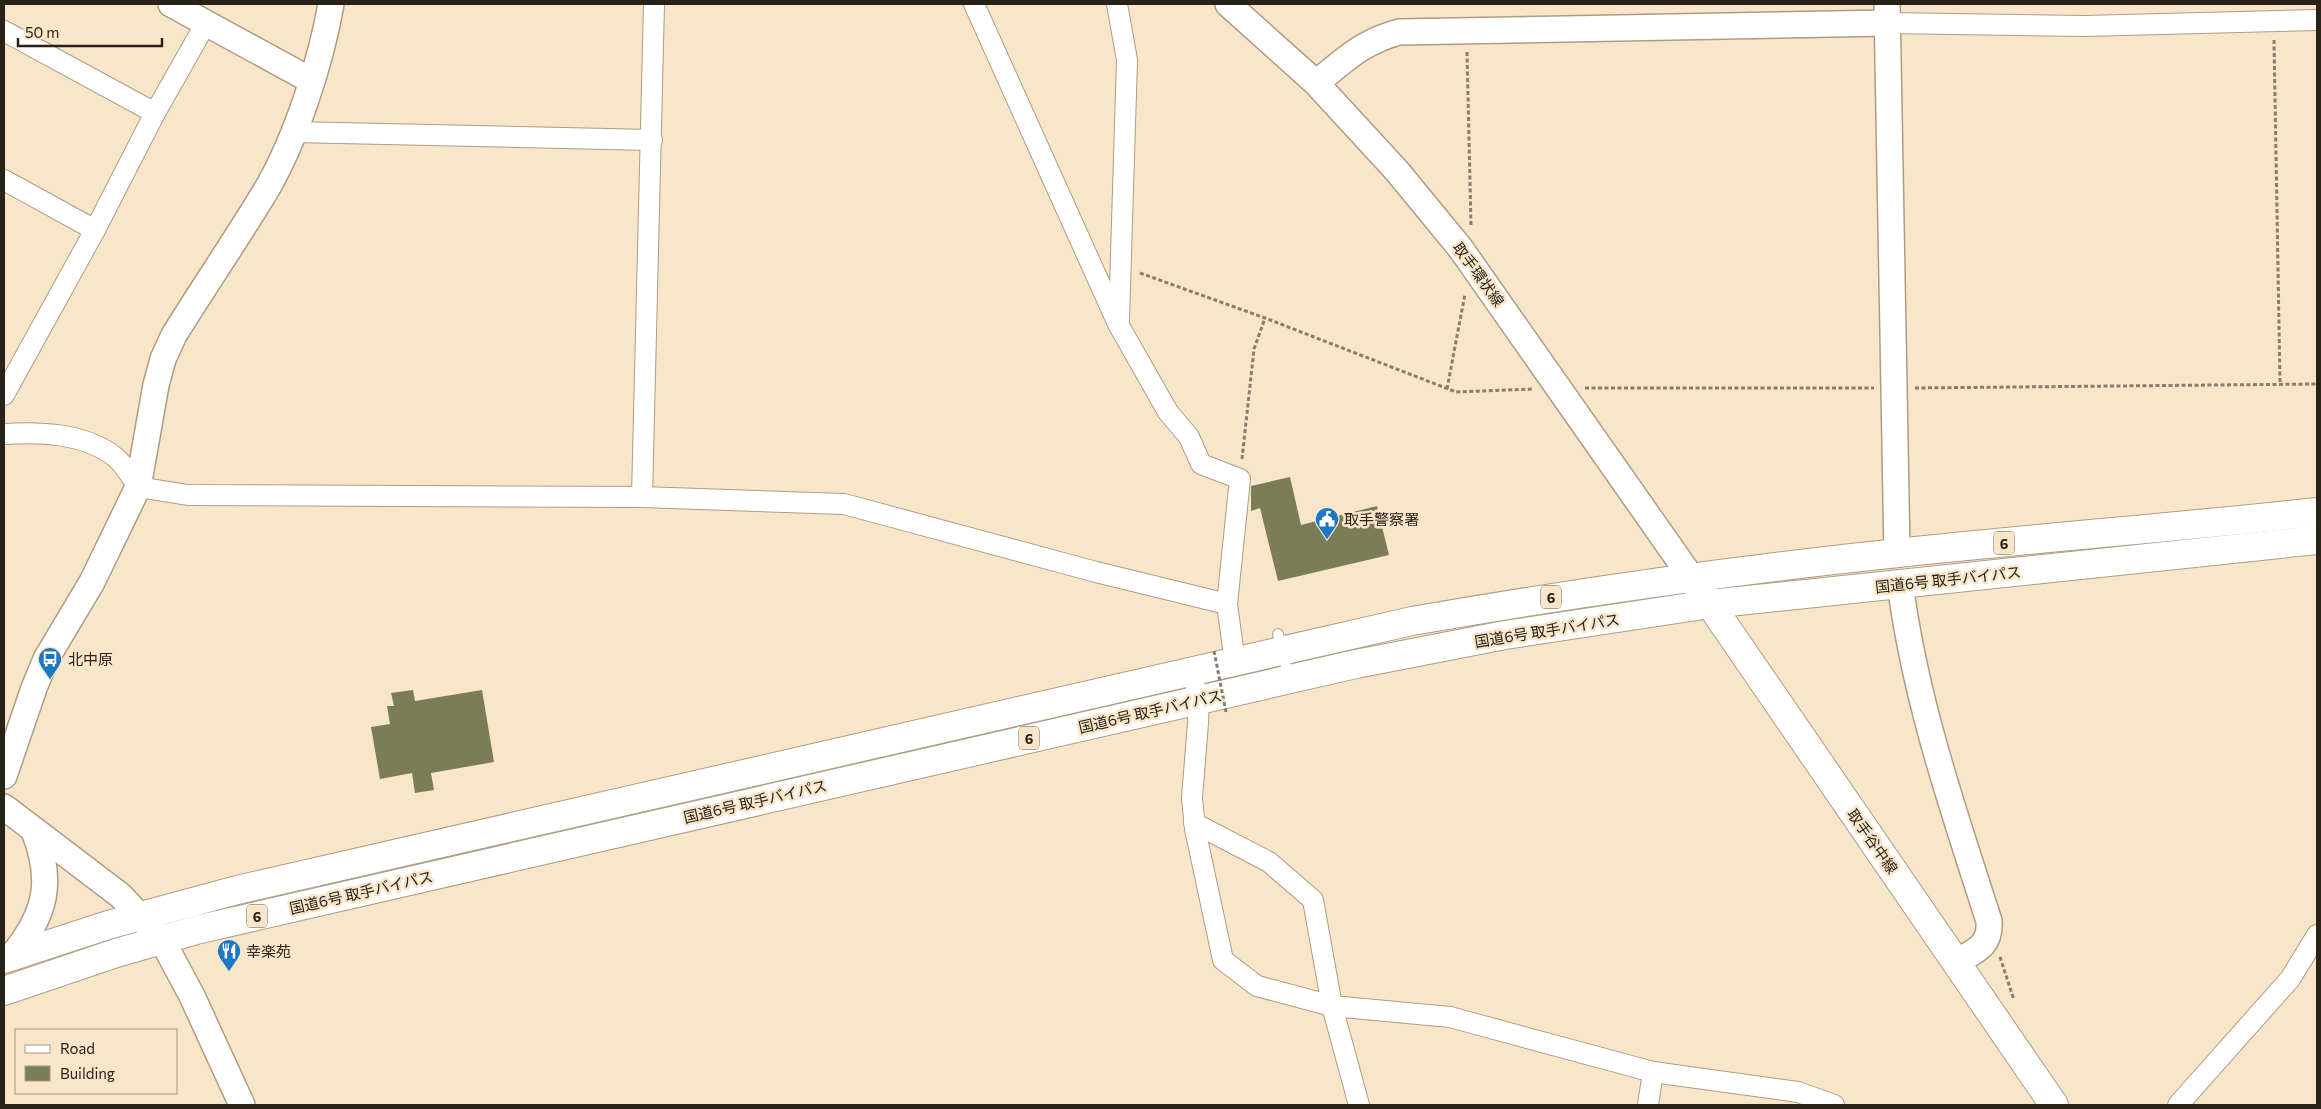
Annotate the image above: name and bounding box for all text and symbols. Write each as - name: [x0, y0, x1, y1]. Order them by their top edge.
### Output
- scale bar: [18, 15, 161, 47]
- text: 50 m: [25, 23, 59, 41]
- street label: 取手環状線: [1450, 238, 1508, 310]
- public building icon: 取手警察署: [1314, 506, 1340, 540]
- place label: 取手警察署: [1344, 510, 1419, 528]
- road number: 6: [1994, 532, 2014, 554]
- street label: 国道6号 取手バイパス: [1874, 562, 2022, 596]
- road number: 6: [1541, 586, 1561, 608]
- street label: 国道6号 取手バイパス: [1473, 610, 1621, 650]
- bus stop icon: 北中原: [37, 646, 63, 680]
- place label: 北中原: [68, 650, 113, 668]
- street label: 国道6号 取手バイパス: [1077, 686, 1223, 736]
- road number: 6: [1019, 726, 1039, 750]
- street label: 国道6号 取手バイパス: [682, 776, 828, 826]
- street label: 取手谷中線: [1844, 805, 1902, 877]
- street label: 国道6号 取手バイパス: [288, 867, 434, 917]
- road number: 6: [247, 904, 267, 928]
- restaurant icon: 幸楽苑: [216, 938, 242, 972]
- place label: 幸楽苑: [246, 942, 291, 960]
- legend: [15, 1029, 178, 1094]
- text: Road: [60, 1039, 95, 1057]
- text: Building: [60, 1064, 115, 1082]

